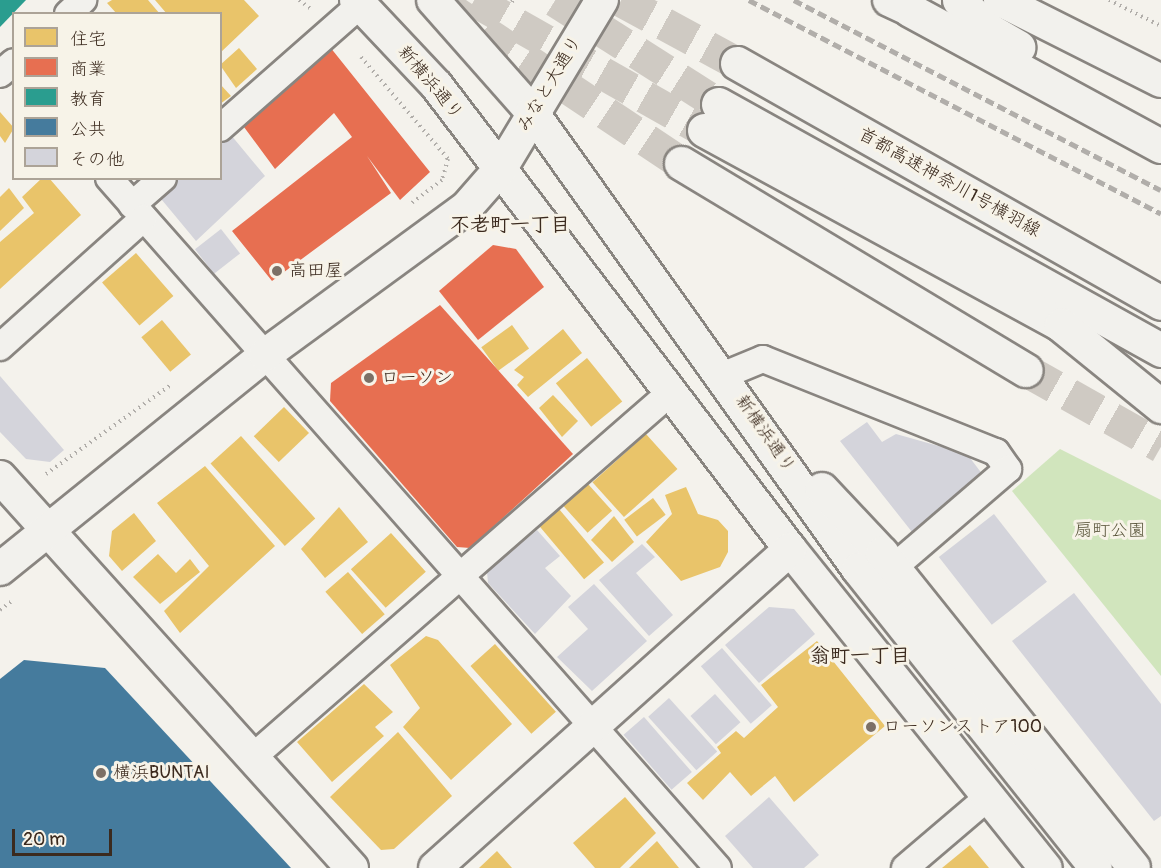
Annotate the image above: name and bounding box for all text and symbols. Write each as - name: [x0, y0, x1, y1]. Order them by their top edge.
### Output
- legend: [12, 12, 222, 180]
- text: 住宅: [70, 28, 106, 51]
- street label: みなと大通り: [513, 32, 587, 136]
- street label: 新横浜通り: [393, 42, 467, 124]
- text: 商業: [70, 58, 106, 81]
- text: 教育: [70, 88, 106, 111]
- text: 公共: [70, 118, 106, 141]
- street label: 首都高速神奈川1号横羽線: [854, 124, 1044, 242]
- text: その他: [70, 148, 124, 171]
- district label: 不老町一丁目: [450, 212, 570, 236]
- place label: 高田屋: [289, 260, 343, 282]
- marker: 高田屋: [270, 264, 284, 278]
- place label: ローソン: [381, 367, 453, 389]
- marker: ローソン: [362, 371, 376, 385]
- street label: 新横浜通り: [730, 391, 800, 477]
- park label: 扇町公園: [1074, 520, 1146, 542]
- district label: 翁町一丁目: [810, 643, 910, 667]
- place label: ローソンストア100: [883, 716, 1041, 738]
- marker: ローソンストア100: [864, 720, 878, 734]
- place label: 横浜BUNTAI: [113, 762, 209, 784]
- marker: 横浜BUNTAI: [94, 766, 108, 780]
- scale bar: [15, 817, 116, 855]
- text: 20 m: [23, 828, 65, 851]

